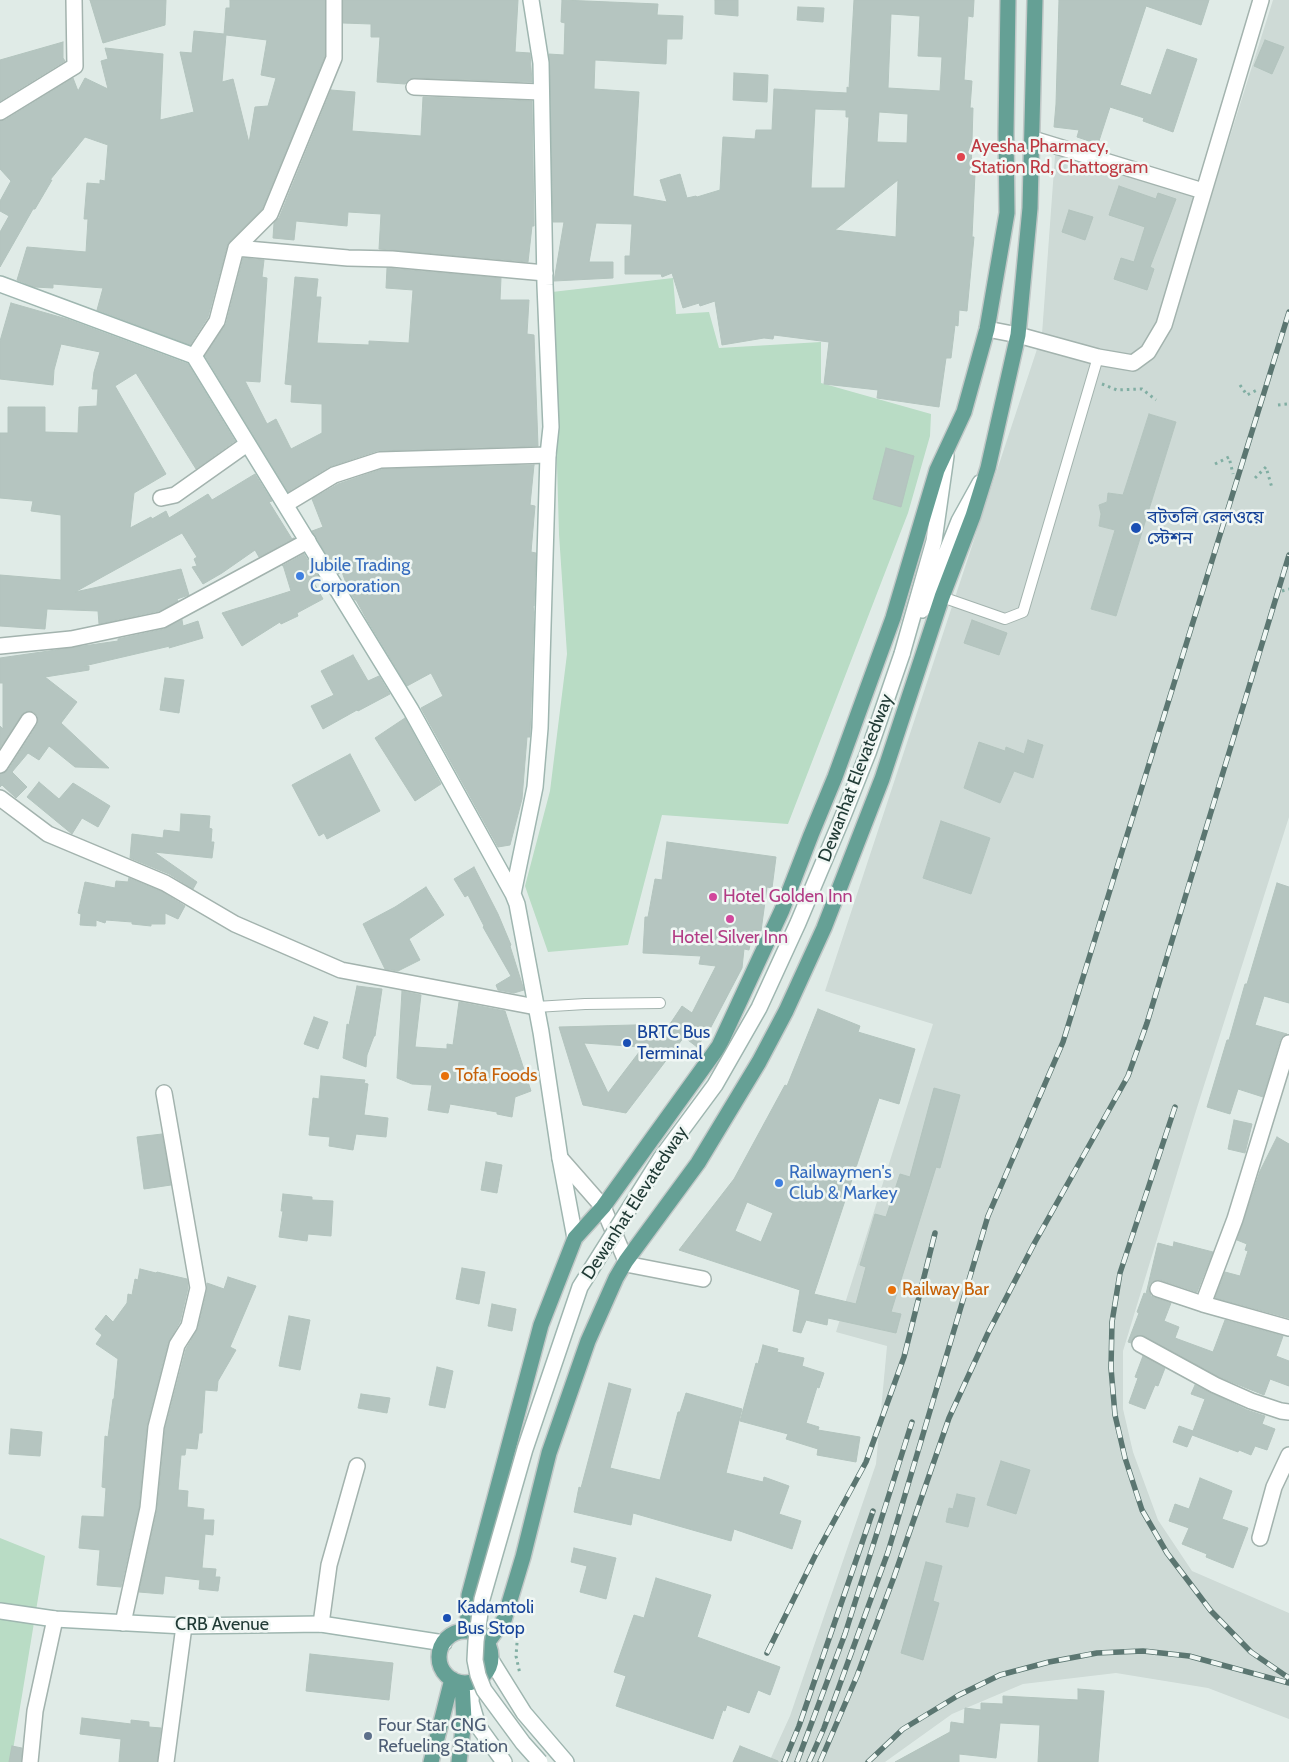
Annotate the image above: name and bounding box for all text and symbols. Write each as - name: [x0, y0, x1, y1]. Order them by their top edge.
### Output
- place label: Ayesha Pharmacy, Station Rd, Chattogram: [971, 136, 1148, 178]
- marker: Ayesha Pharmacy, Station Rd, Chattogram: [955, 151, 967, 163]
- place label: বটতলি রেলওয়ে স্টেশন: [1147, 507, 1264, 550]
- marker: বটতলি রেলওয়ে স্টেশন: [1129, 521, 1143, 535]
- place label: Jubile Trading Corporation: [310, 555, 410, 598]
- marker: Jubile Trading Corporation: [294, 570, 306, 582]
- street label: Dewanhat Elevatedway: [814, 691, 898, 865]
- place label: Hotel Golden Inn: [723, 886, 853, 908]
- marker: Hotel Golden Inn: [707, 891, 719, 903]
- marker: Hotel Silver Inn: [724, 913, 736, 925]
- place label: Hotel Silver Inn: [672, 927, 788, 949]
- place label: BRTC Bus Terminal: [637, 1022, 710, 1064]
- marker: BRTC Bus Terminal: [621, 1037, 633, 1049]
- place label: Tofa Foods: [455, 1065, 537, 1087]
- marker: Tofa Foods: [439, 1070, 451, 1082]
- street label: Dewanhat Elevatedway: [577, 1122, 693, 1284]
- place label: Railwaymen's Club & Markey: [789, 1162, 898, 1204]
- marker: Railwaymen's Club & Markey: [773, 1177, 785, 1189]
- place label: Railway Bar: [902, 1279, 989, 1301]
- marker: Railway Bar: [886, 1284, 898, 1296]
- place label: Kadamtoli Bus Stop: [457, 1597, 534, 1640]
- marker: Kadamtoli Bus Stop: [441, 1612, 453, 1624]
- street label: CRB Avenue: [175, 1614, 269, 1636]
- place label: Four Star CNG Refueling Station: [378, 1715, 508, 1758]
- marker: Four Star CNG Refueling Station: [362, 1730, 374, 1742]

